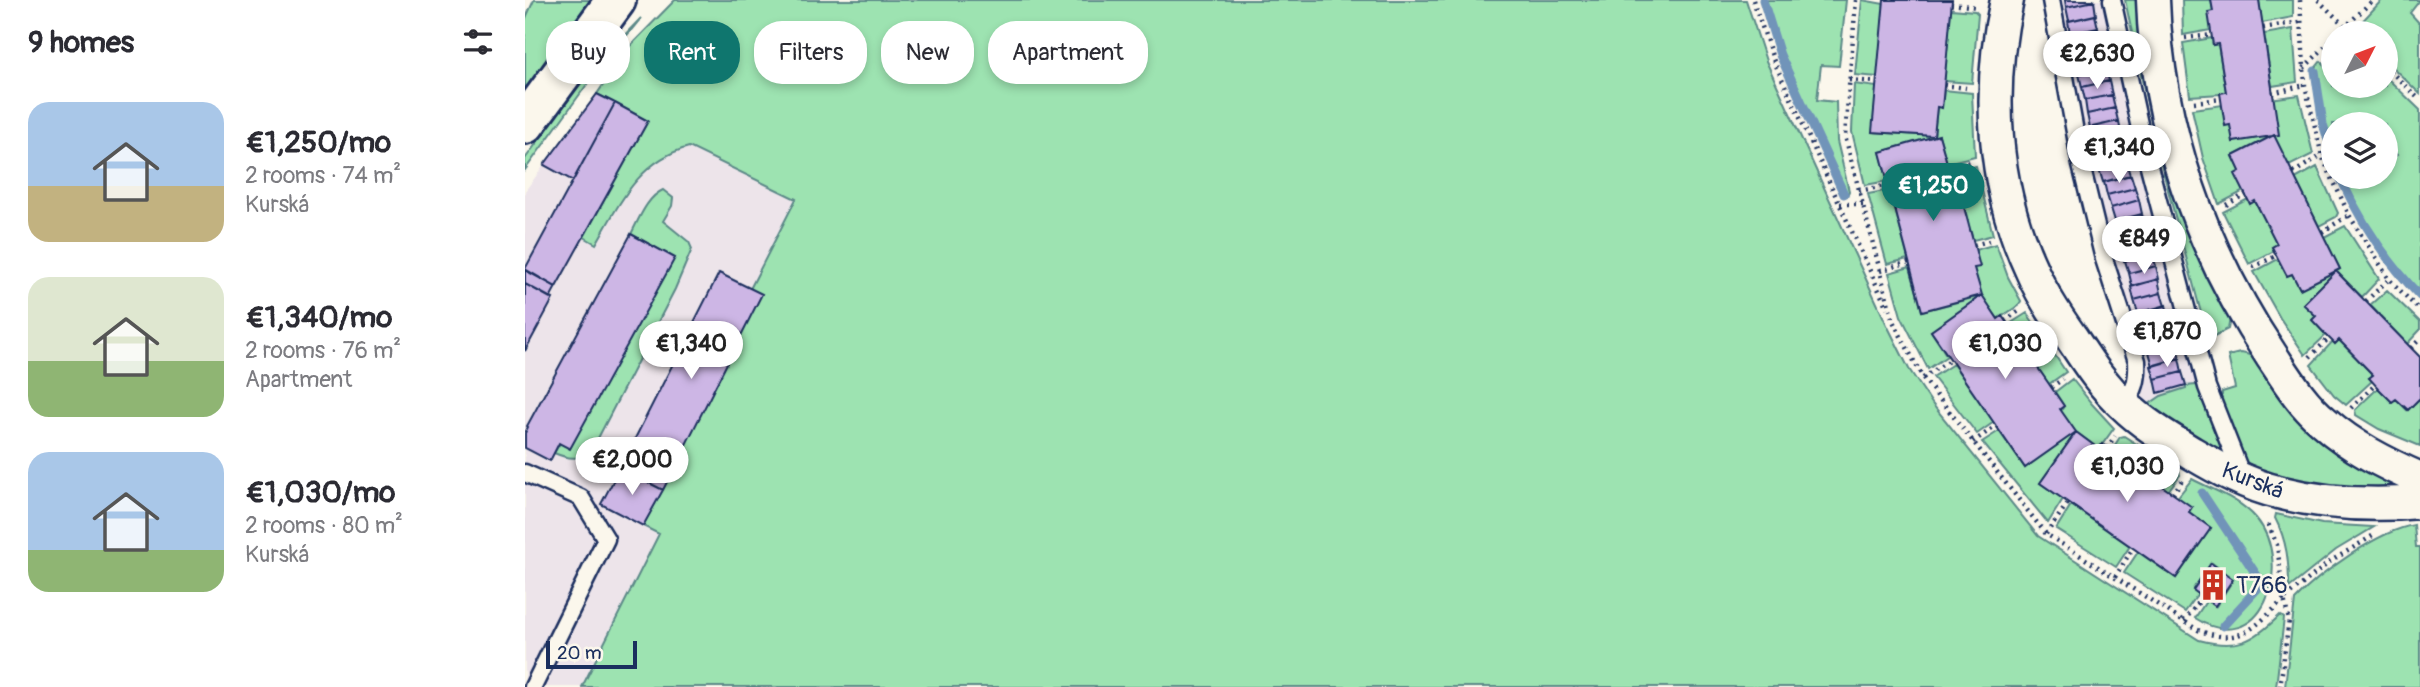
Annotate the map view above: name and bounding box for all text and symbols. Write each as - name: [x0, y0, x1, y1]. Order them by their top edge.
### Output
- chip: Buy: [546, 21, 630, 84]
- chip: Rent: [644, 21, 740, 84]
- chip: Filters: [754, 21, 867, 84]
- chip: New: [881, 21, 974, 84]
- chip: Apartment: [988, 21, 1148, 84]
- north arrow: [2321, 21, 2397, 98]
- map controls: [2321, 21, 2398, 189]
- icon: filters: [459, 23, 497, 61]
- text: 9 homes: [28, 24, 134, 61]
- pin: €2,630: [2040, 32, 2154, 91]
- text: €2,630: [2059, 39, 2135, 68]
- button: layers: [2321, 112, 2398, 189]
- text: €1,250/mo: [245, 124, 391, 161]
- pin: €1,340: [2062, 125, 2176, 185]
- icon: home: [84, 130, 168, 214]
- text: €1,340: [2083, 133, 2155, 162]
- text: 2 rooms · 74 m²: [245, 161, 401, 190]
- pin: €1,250: [1876, 164, 1990, 223]
- text: €1,250: [1897, 171, 1969, 200]
- text: Kurská: [245, 190, 309, 219]
- pin: €849: [2103, 216, 2185, 276]
- text: €849: [2118, 224, 2170, 253]
- text: €1,340/mo: [245, 299, 392, 336]
- icon: home: [84, 305, 168, 389]
- pin: €1,870: [2110, 310, 2224, 369]
- text: €1,870: [2132, 317, 2202, 346]
- pin: €1,340: [634, 322, 748, 381]
- pin: €1,030: [1948, 322, 2062, 381]
- text: €1,340: [655, 329, 727, 358]
- text: €1,030: [1968, 329, 2042, 358]
- text: 2 rooms · 76 m²: [245, 336, 401, 365]
- text: Apartment: [245, 365, 352, 394]
- pin: €2,000: [575, 438, 689, 497]
- pin: €1,030: [2070, 444, 2184, 504]
- text: €2,000: [591, 445, 673, 474]
- text: €1,030: [2090, 452, 2164, 481]
- street label: Kurská: [2218, 455, 2288, 506]
- text: €1,030/mo: [245, 474, 395, 511]
- icon: home: [84, 480, 168, 564]
- text: 2 rooms · 80 m²: [245, 511, 403, 540]
- text: Kurská: [245, 540, 309, 569]
- building icon: T766: [2196, 568, 2230, 602]
- place label: T766: [2236, 571, 2288, 600]
- scale bar: [546, 638, 637, 670]
- text: 20 m: [557, 641, 602, 665]

